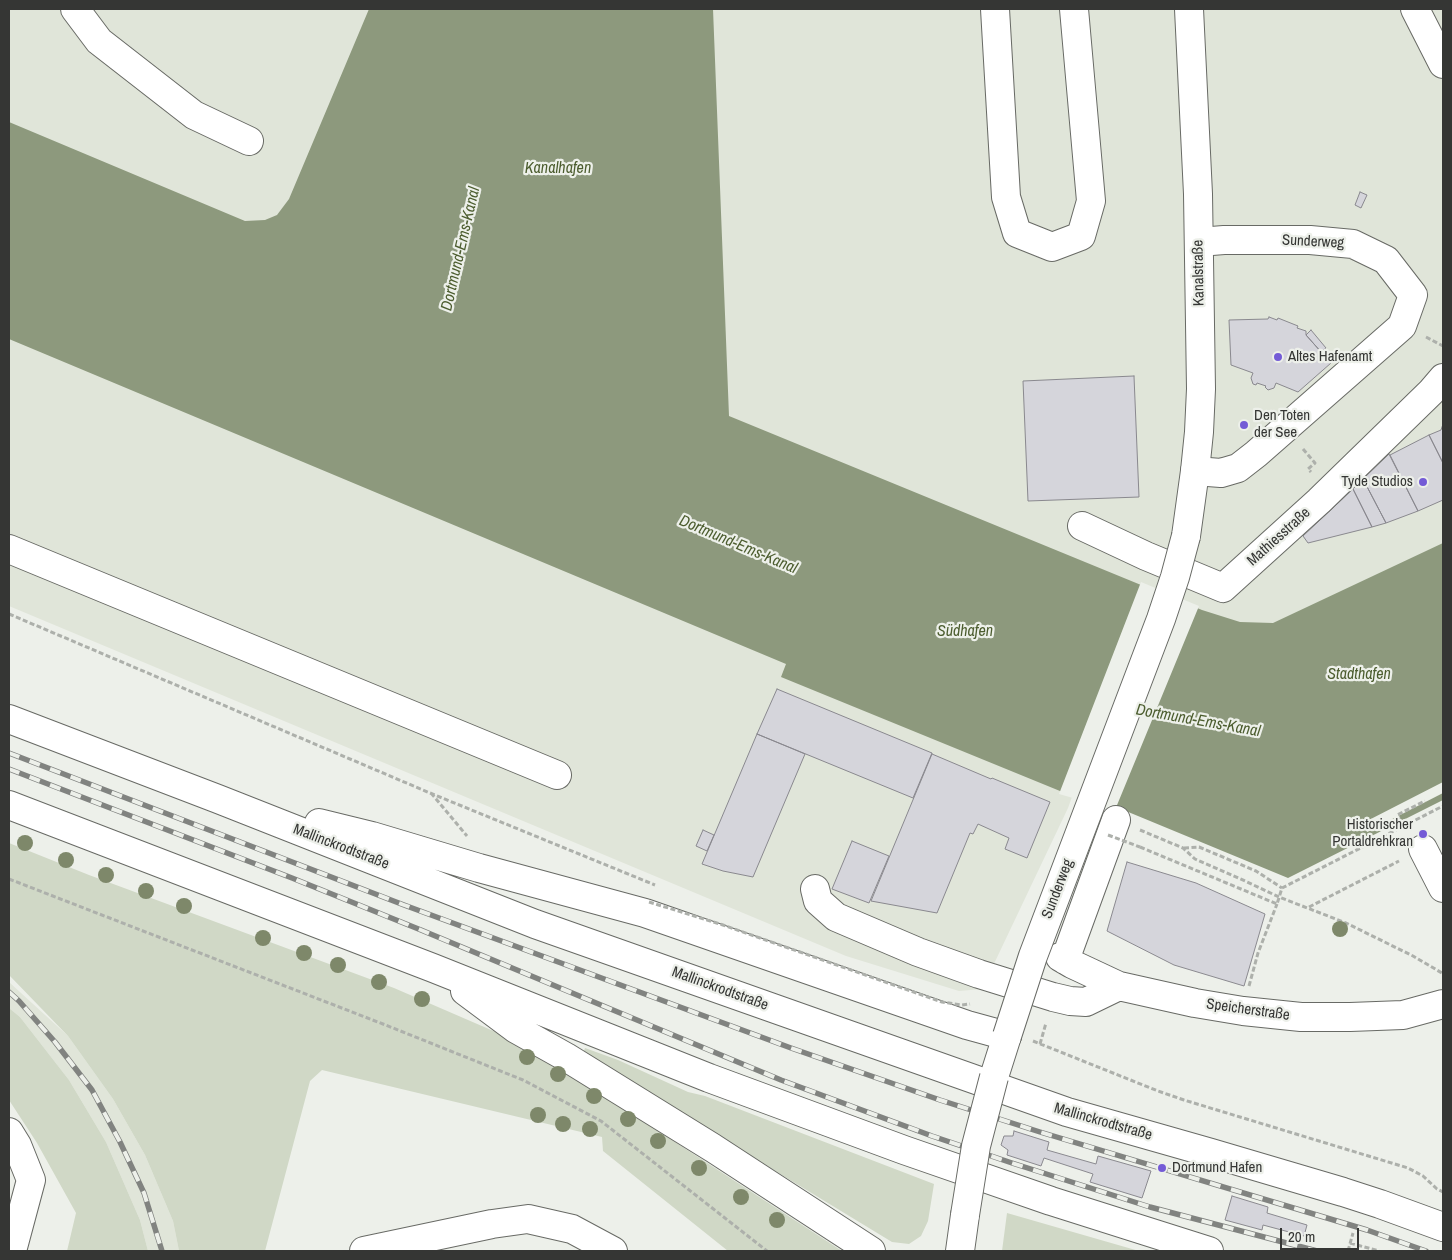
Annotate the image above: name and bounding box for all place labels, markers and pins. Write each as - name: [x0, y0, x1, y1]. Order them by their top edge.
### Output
- place label: Altes Hafenamt: [1288, 348, 1372, 366]
- marker: Altes Hafenamt: [1272, 351, 1284, 363]
- place label: Den Toten der See: [1254, 407, 1310, 442]
- marker: Den Toten der See: [1238, 419, 1250, 431]
- place label: Tyde Studios: [1341, 473, 1413, 491]
- marker: Tyde Studios: [1417, 476, 1429, 488]
- place label: Historischer Portaldrehkran: [1332, 816, 1413, 851]
- marker: Historischer Portaldrehkran: [1417, 828, 1429, 840]
- place label: Dortmund Hafen: [1172, 1159, 1262, 1177]
- marker: Dortmund Hafen: [1156, 1162, 1168, 1174]

